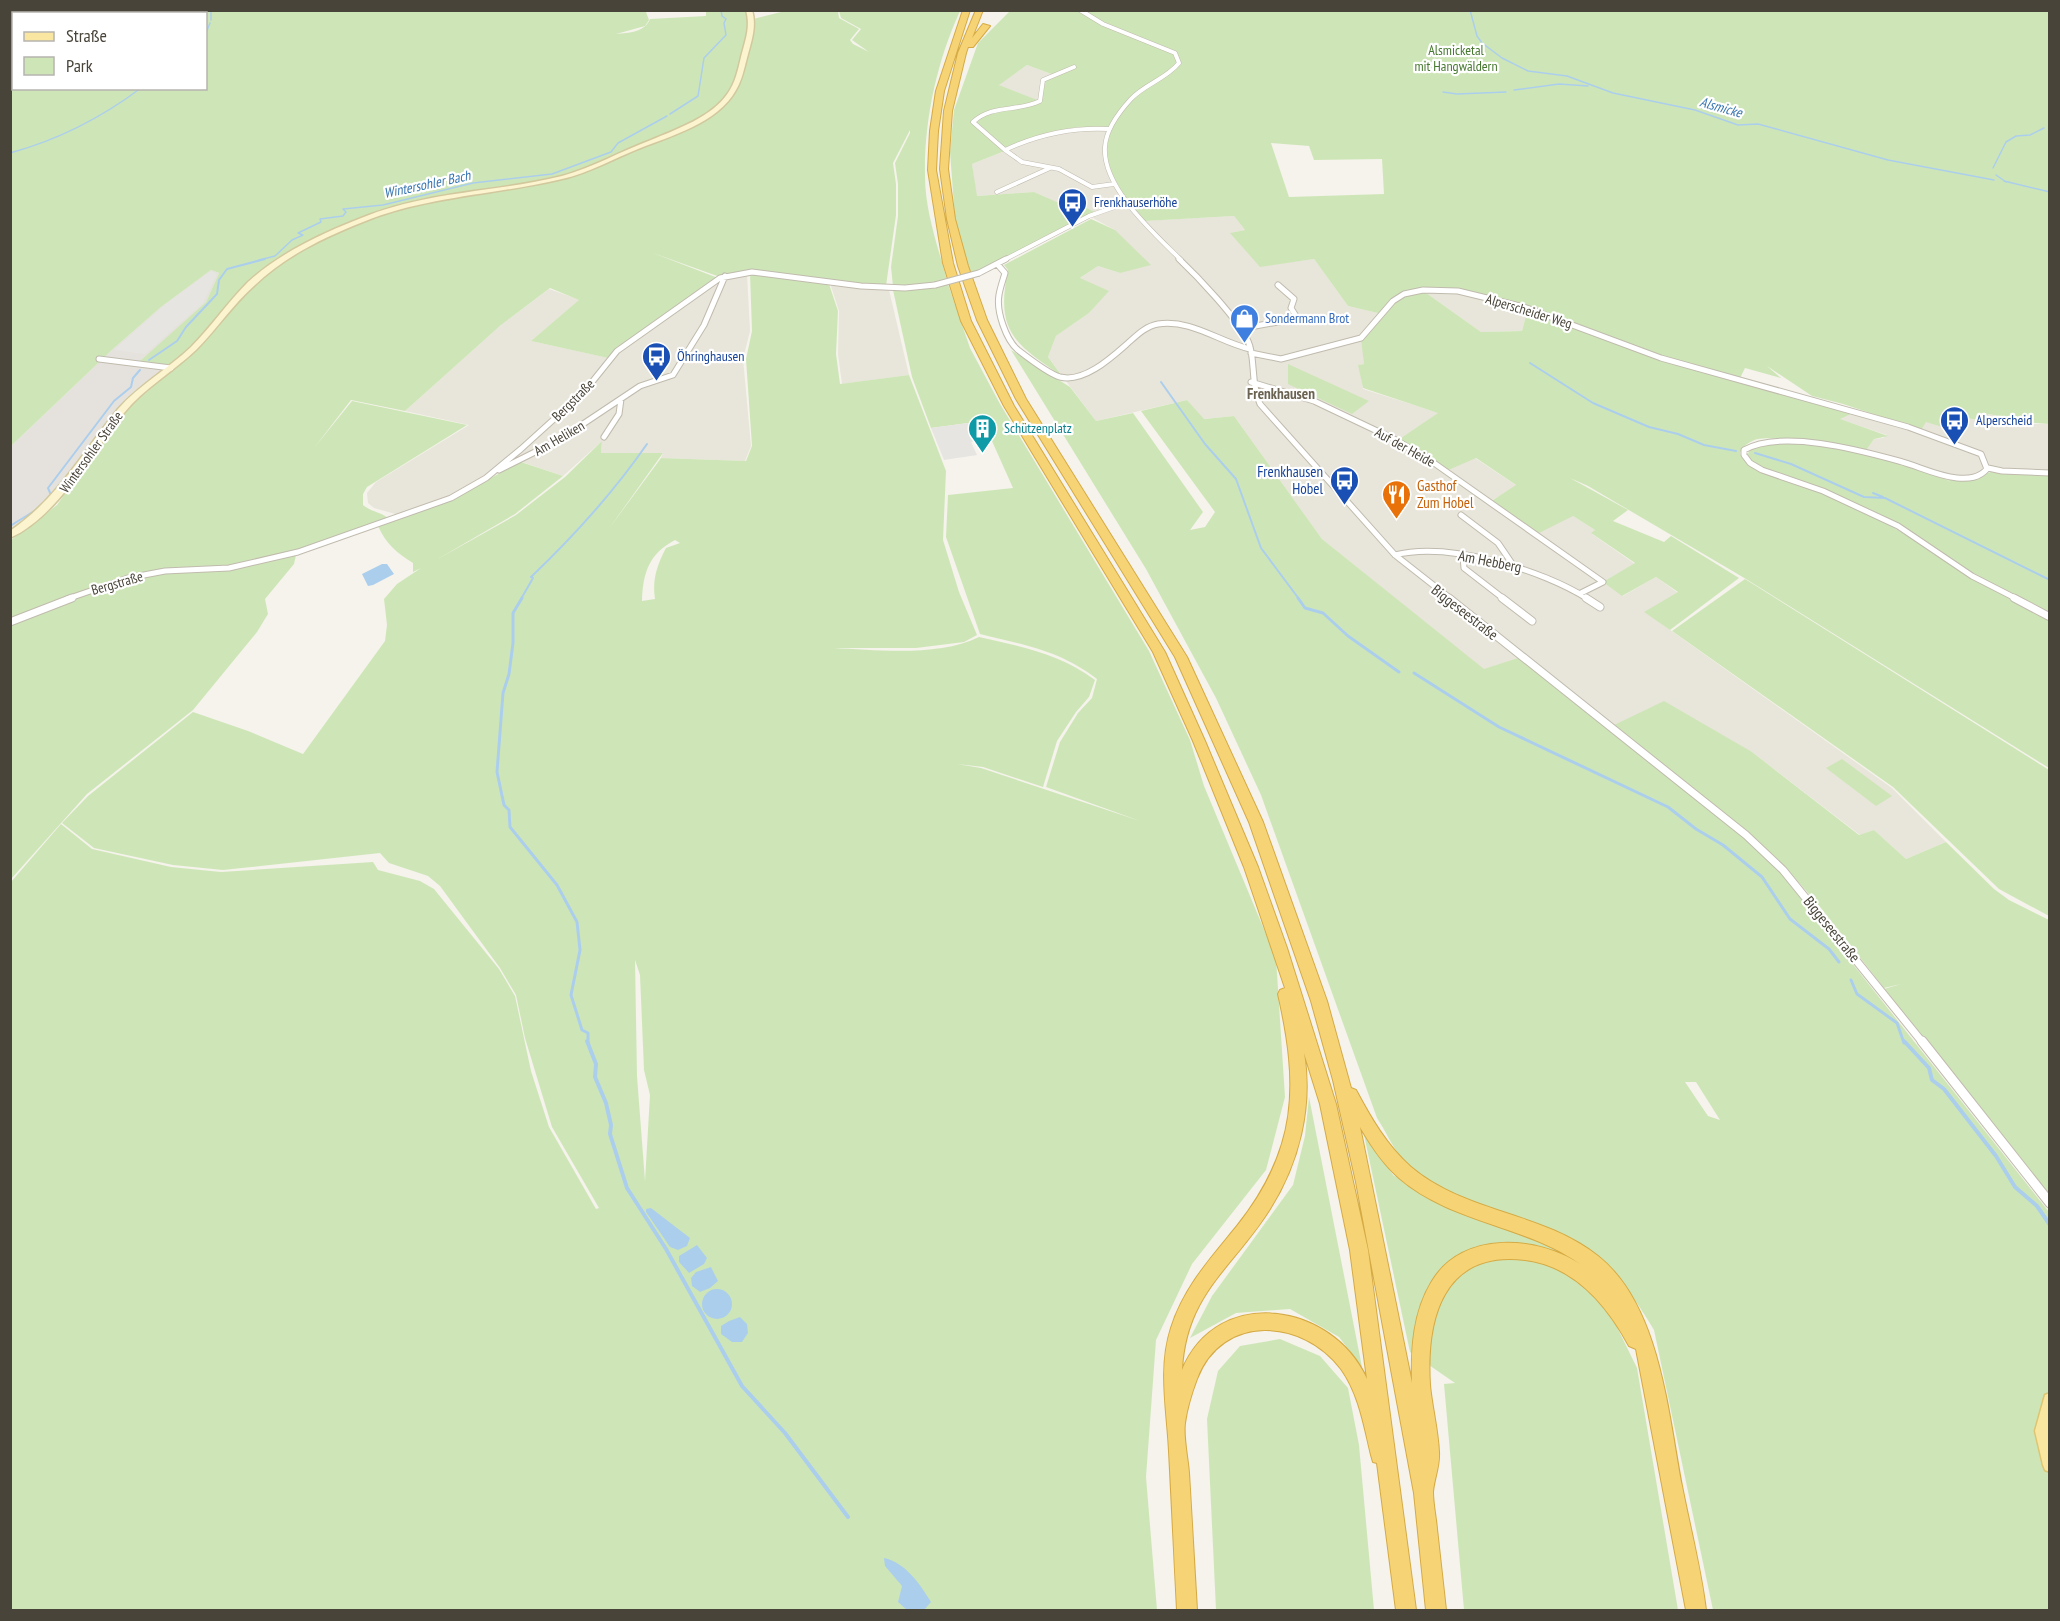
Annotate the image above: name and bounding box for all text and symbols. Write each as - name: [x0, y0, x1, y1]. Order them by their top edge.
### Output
- legend: [12, 12, 207, 90]
- text: Straße: [66, 24, 107, 47]
- park label: Alsmicketal mit Hangwäldern: [1414, 41, 1498, 75]
- text: Park: [66, 54, 93, 77]
- water label: Alsmicke: [1698, 92, 1745, 122]
- water label: Wintersohler Bach: [382, 166, 473, 202]
- bus stop icon: Frenkhauserhöhe: [1057, 186, 1089, 228]
- place label: Frenkhauserhöhe: [1094, 193, 1178, 211]
- street label: Alperscheider Weg: [1484, 289, 1574, 333]
- shop icon: Sondermann Brot: [1228, 302, 1260, 344]
- place label: Sondermann Brot: [1265, 309, 1349, 327]
- bus stop icon: Öhringhausen: [640, 340, 672, 382]
- place label: Öhringhausen: [677, 347, 744, 365]
- street label: Bergstraße: [548, 375, 598, 425]
- district label: Frenkhausen: [1247, 384, 1315, 403]
- bus stop icon: Alperscheid: [1939, 404, 1971, 446]
- street label: Wintersohler Straße: [55, 407, 127, 496]
- place label: Alperscheid: [1976, 411, 2032, 429]
- building icon: Schützenplatz: [967, 412, 999, 454]
- street label: Am Heliken: [530, 416, 588, 460]
- place label: Schützenplatz: [1004, 419, 1072, 437]
- street label: Auf der Heide: [1372, 423, 1438, 471]
- place label: Frenkhausen Hobel: [1257, 462, 1323, 498]
- bus stop icon: Frenkhausen Hobel: [1328, 464, 1360, 506]
- place label: Gasthof Zum Hobel: [1417, 476, 1474, 512]
- restaurant icon: Gasthof Zum Hobel: [1380, 478, 1412, 520]
- street label: Am Hebberg: [1457, 546, 1523, 576]
- street label: Bergstraße: [89, 567, 145, 599]
- street label: Biggeseestraße: [1428, 580, 1502, 644]
- street label: Biggeseestraße: [1800, 892, 1864, 966]

